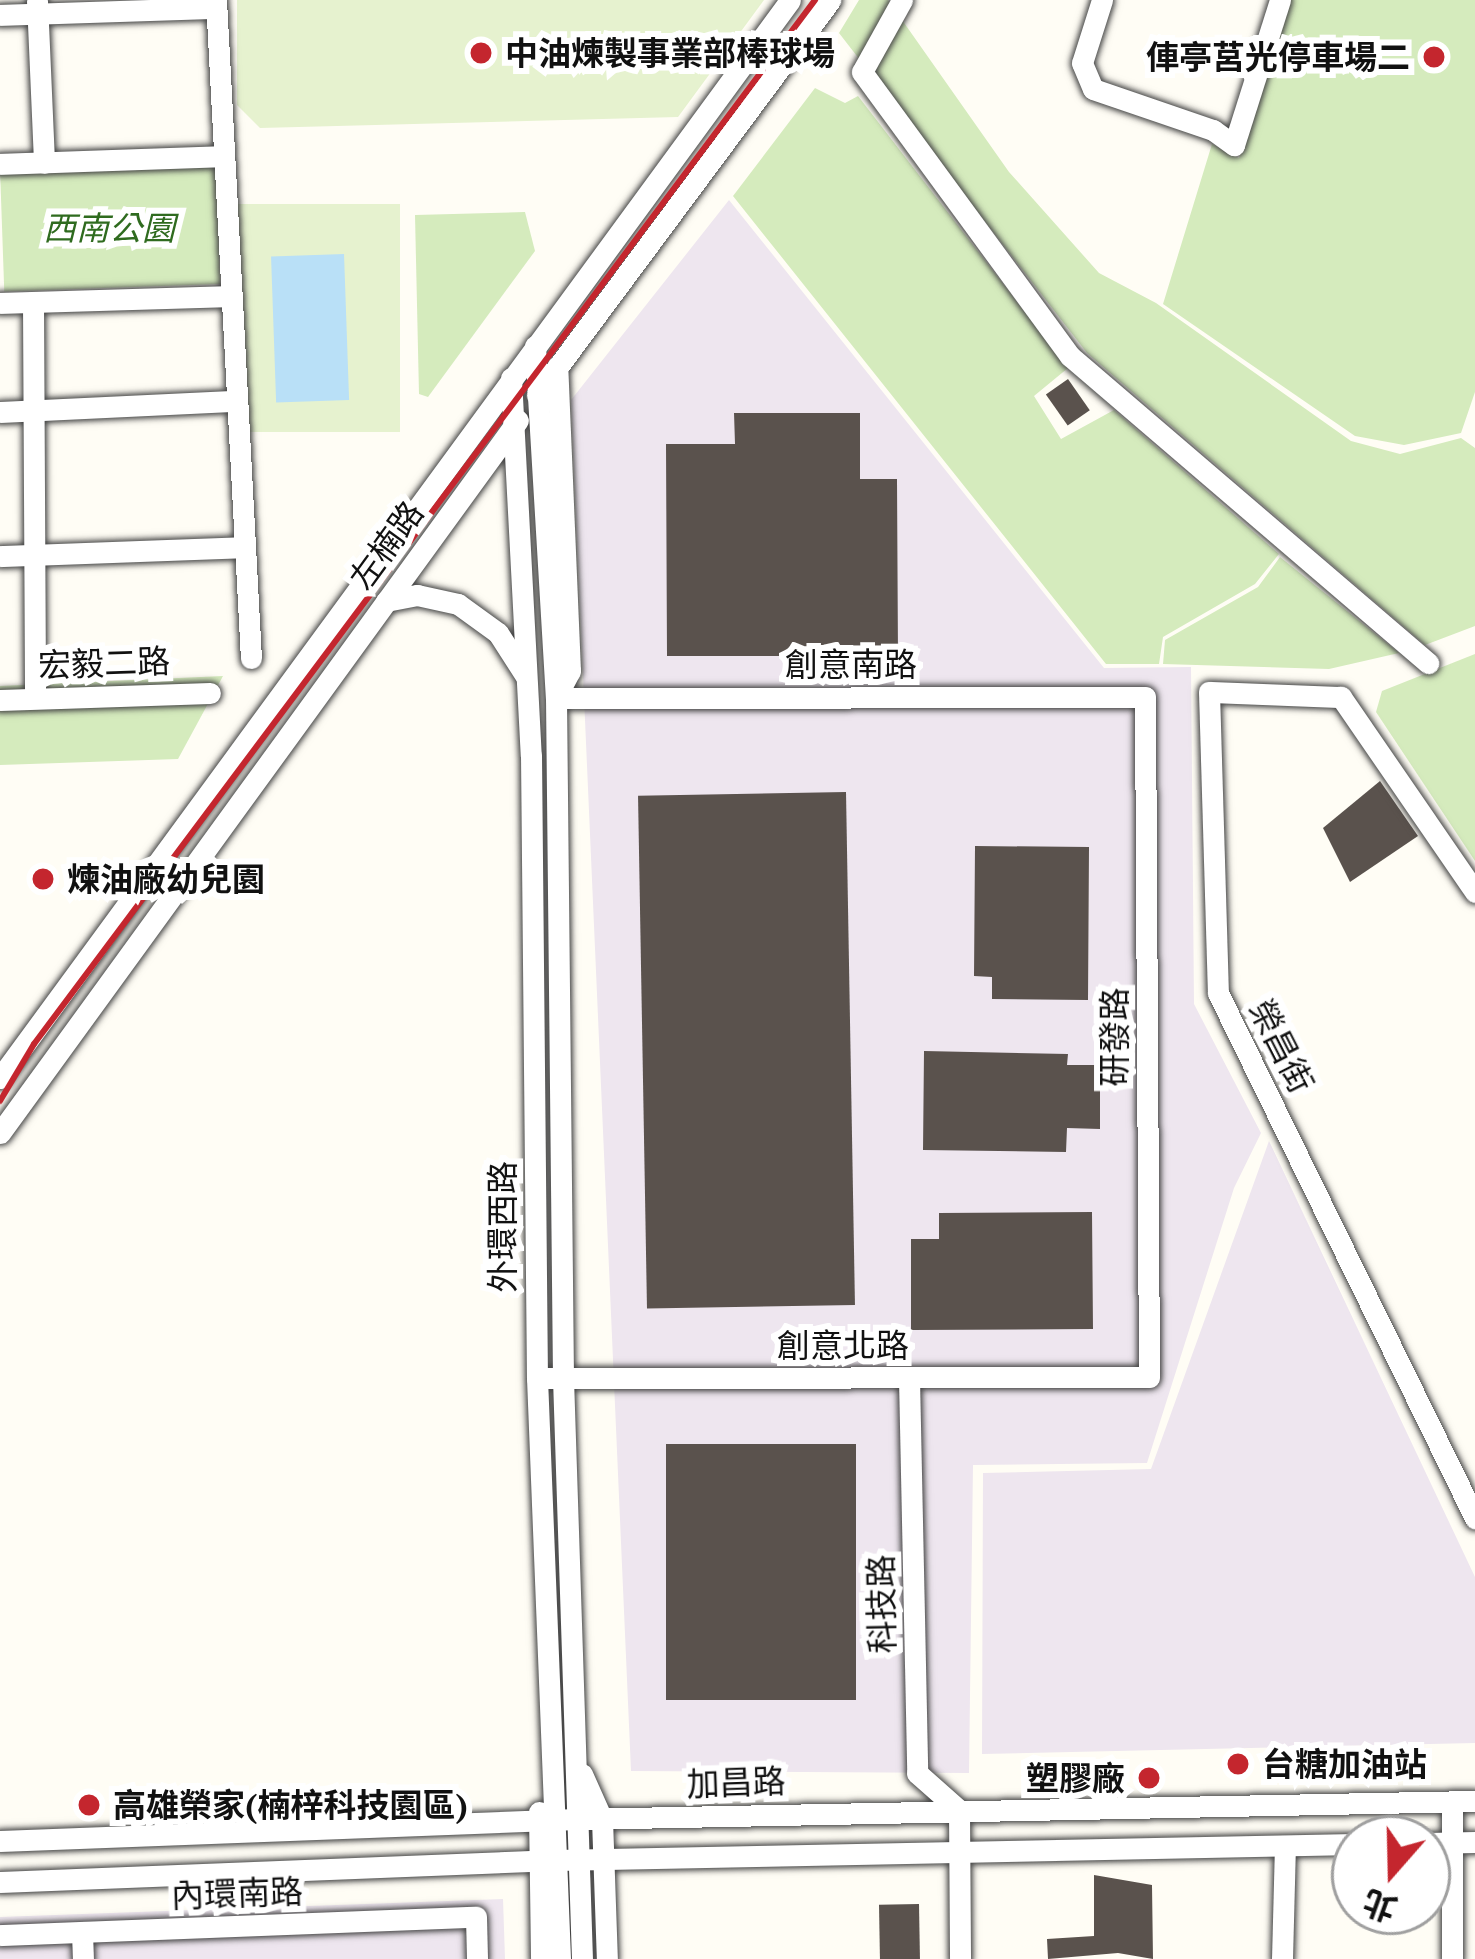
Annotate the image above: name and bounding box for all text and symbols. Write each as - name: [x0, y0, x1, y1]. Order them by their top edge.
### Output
- place label: 中油煉製事業部棒球場: [505, 33, 835, 73]
- place label: 俥亭莒光停車場二: [1146, 37, 1410, 77]
- marker: 中油煉製事業部棒球場: [468, 40, 494, 66]
- marker: 俥亭莒光停車場二: [1421, 44, 1447, 70]
- park label: 西南公園: [43, 208, 175, 248]
- street label: 左楠路: [341, 493, 431, 597]
- street label: 宏毅二路: [37, 641, 171, 685]
- street label: 創意南路: [785, 644, 917, 684]
- place label: 煉油廠幼兒園: [67, 859, 265, 899]
- marker: 煉油廠幼兒園: [30, 866, 56, 892]
- street label: 研發路: [1094, 988, 1134, 1086]
- street label: 榮昌街: [1242, 993, 1322, 1099]
- street label: 外環西路: [482, 1161, 522, 1293]
- street label: 創意北路: [777, 1325, 909, 1365]
- street label: 科技路: [860, 1554, 902, 1654]
- place label: 台糖加油站: [1262, 1744, 1427, 1784]
- marker: 台糖加油站: [1225, 1751, 1251, 1777]
- place label: 塑膠廠: [1026, 1758, 1125, 1798]
- street label: 加昌路: [686, 1760, 786, 1804]
- marker: 塑膠廠: [1136, 1765, 1162, 1791]
- place label: 高雄榮家(楠梓科技園區): [113, 1785, 468, 1825]
- marker: 高雄榮家(楠梓科技園區): [76, 1792, 102, 1818]
- north arrow: [1331, 1815, 1451, 1935]
- street label: 內環南路: [170, 1871, 304, 1915]
- text: 北: [1357, 1881, 1402, 1932]

